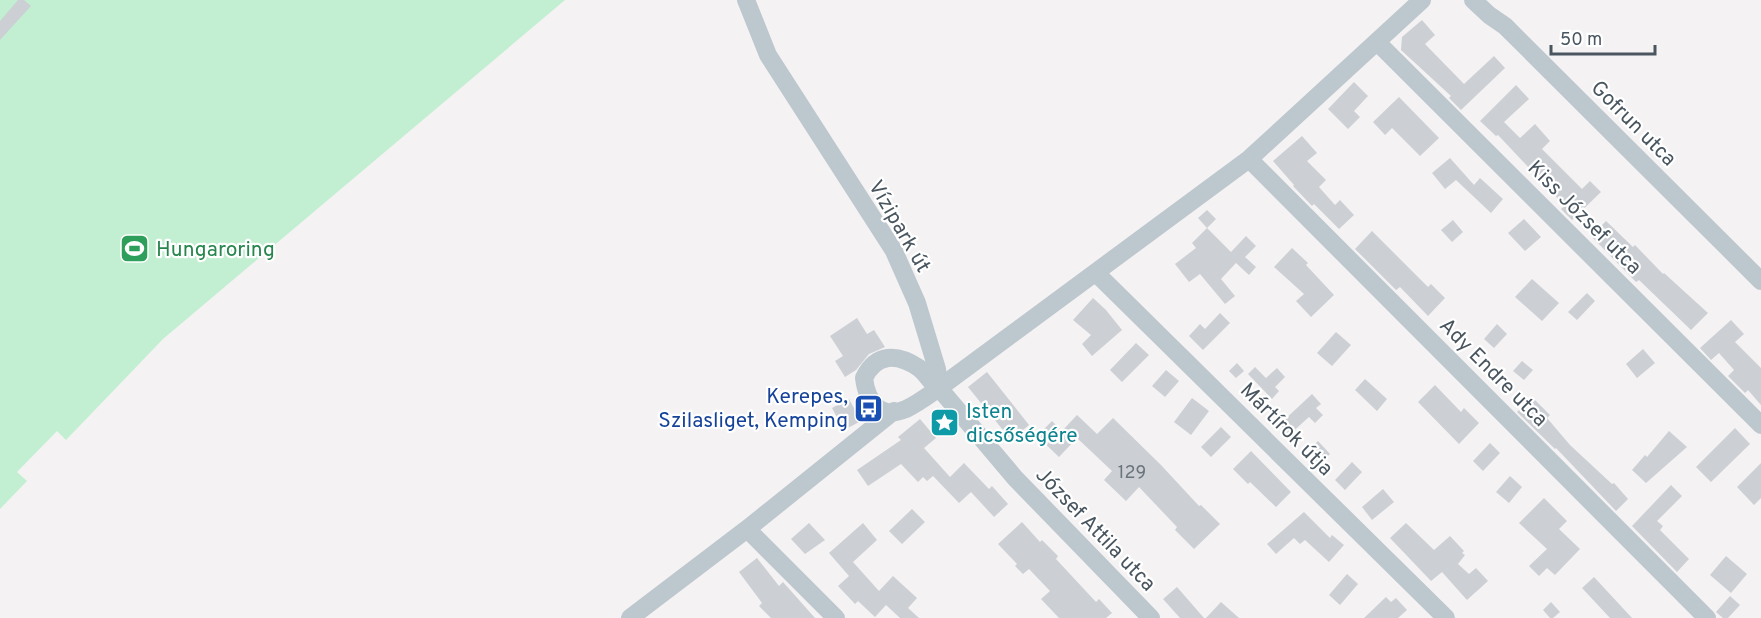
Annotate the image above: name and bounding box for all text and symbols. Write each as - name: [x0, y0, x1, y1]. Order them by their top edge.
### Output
- scale bar: [1551, 18, 1654, 56]
- text: 50 m: [1560, 29, 1602, 52]
- street label: Gofrun utca: [1584, 75, 1682, 173]
- street label: Kiss József utca: [1521, 155, 1647, 281]
- street label: Vízipark út: [861, 176, 936, 278]
- sports icon: Hungaroring: [119, 233, 151, 265]
- place label: Hungaroring: [156, 237, 275, 264]
- street label: Ady Endre utca: [1433, 313, 1553, 433]
- street label: Mártírok útja: [1234, 378, 1338, 482]
- place label: Kerepes, Szilasliget, Kemping: [658, 384, 848, 435]
- bus stop icon: Kerepes, Szilasliget, Kemping: [853, 392, 885, 424]
- place label: Isten dicsőségére: [966, 399, 1077, 450]
- place icon: Isten dicsőségére: [929, 407, 961, 439]
- street label: József Attila utca: [1029, 462, 1161, 598]
- house number: 129: [1118, 462, 1146, 485]

